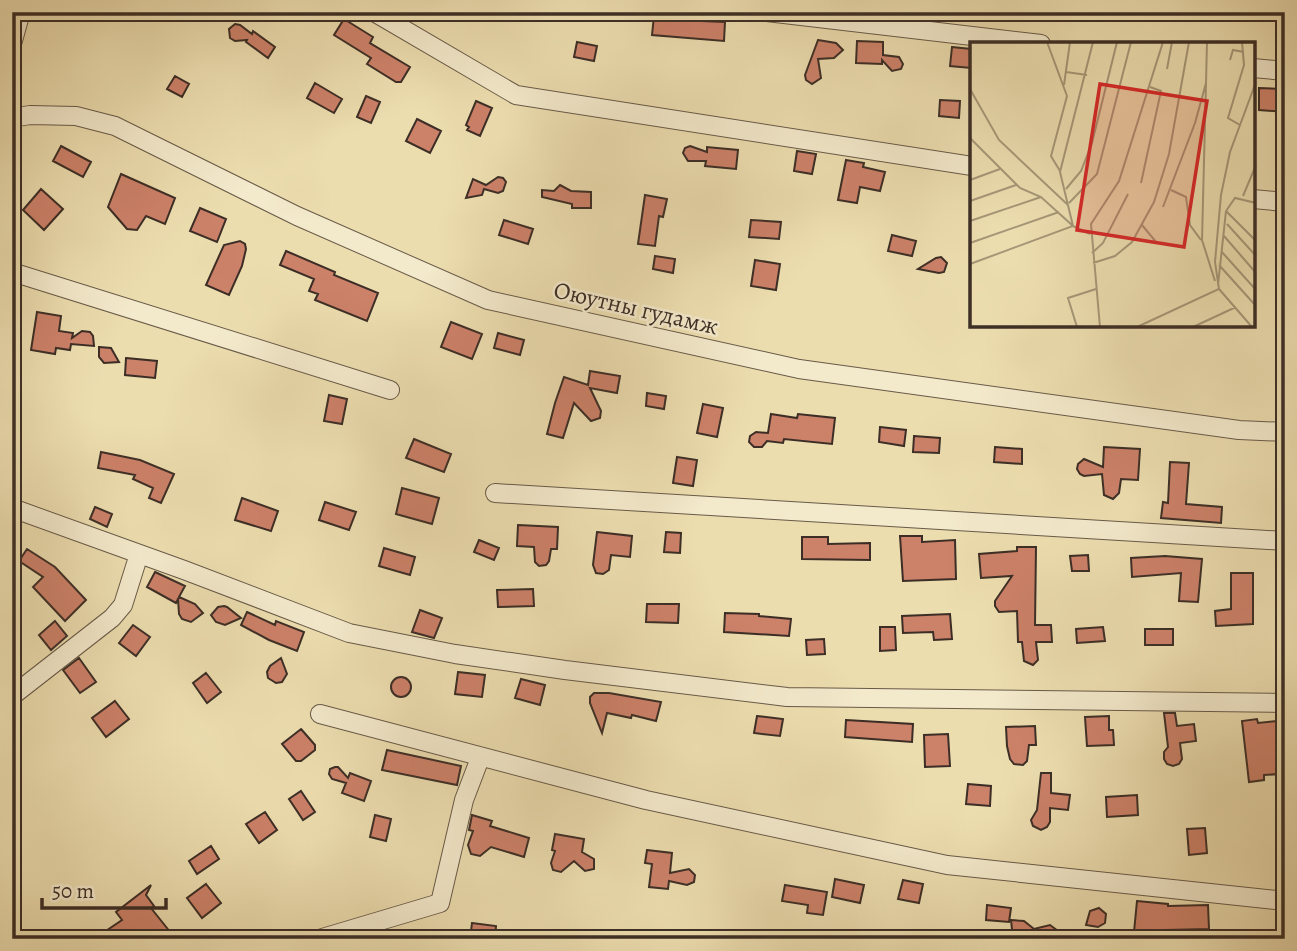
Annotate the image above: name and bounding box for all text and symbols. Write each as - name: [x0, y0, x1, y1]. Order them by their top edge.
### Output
- inset map: [970, 42, 1255, 327]
- street label: Оюутны гудамж: [551, 274, 721, 342]
- scale bar: [42, 867, 166, 911]
- text: 50 m: [52, 877, 94, 905]

